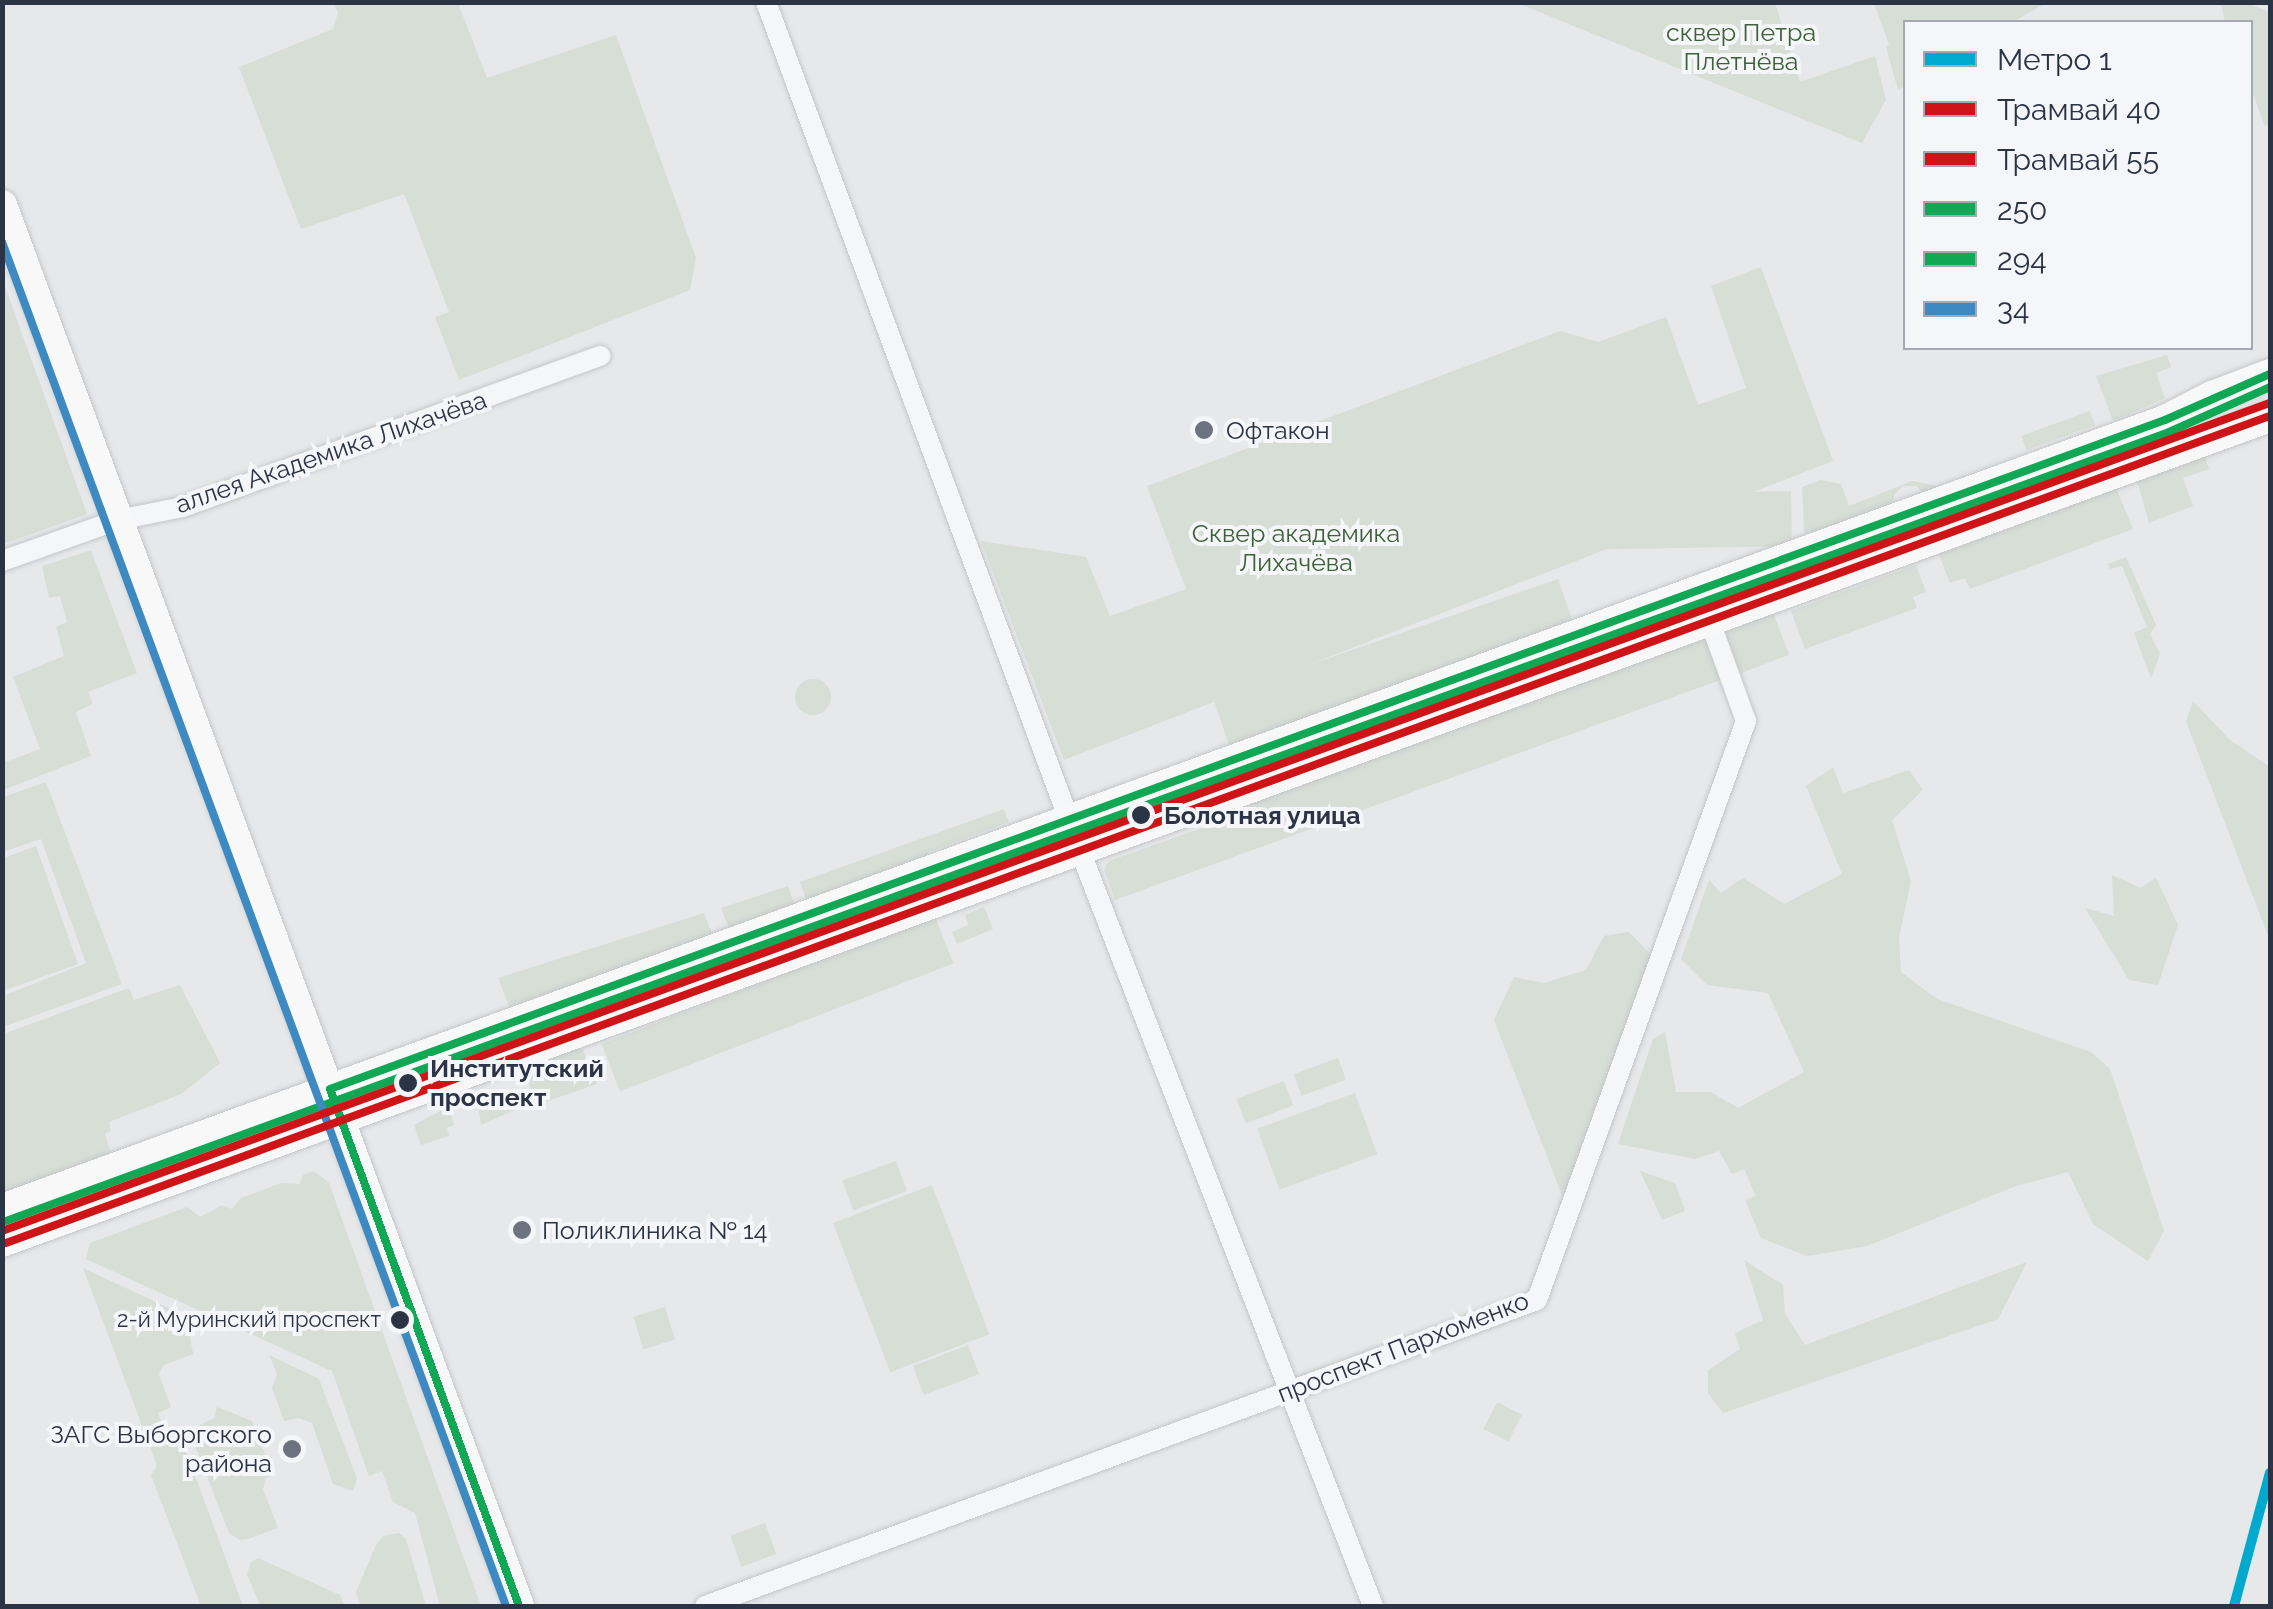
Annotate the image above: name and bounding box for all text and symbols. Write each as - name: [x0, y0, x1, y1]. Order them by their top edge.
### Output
- park label: сквер Петра Плетнёва: [1666, 18, 1816, 77]
- legend: [1903, 20, 2253, 350]
- text: Метро 1: [1997, 42, 2112, 77]
- text: Трамвай 40: [1997, 92, 2161, 127]
- text: Трамвай 55: [1997, 142, 2159, 177]
- text: 250: [1997, 192, 2047, 227]
- text: 294: [1997, 242, 2047, 277]
- text: 34: [1997, 292, 2029, 327]
- street label: аллея Академика Лихачёва: [171, 384, 491, 520]
- place label: Офтакон: [1226, 415, 1329, 445]
- marker: Офтакон: [1191, 417, 1217, 443]
- park label: Сквер академика Лихачёва: [1192, 519, 1400, 578]
- place label: Болотная улица: [1164, 800, 1361, 830]
- marker: Болотная улица: [1128, 802, 1154, 828]
- place label: Институтский проспект: [430, 1054, 604, 1113]
- marker: Институтский проспект: [395, 1070, 421, 1096]
- place label: Поликлиника № 14: [542, 1215, 767, 1245]
- marker: Поликлиника № 14: [511, 1219, 533, 1241]
- street label: проспект Пархоменко: [1273, 1285, 1533, 1409]
- place label: 2-й Муринский проспект: [117, 1307, 381, 1333]
- marker: 2-й Муринский проспект: [390, 1310, 410, 1330]
- place label: ЗАГС Выборгского района: [50, 1420, 272, 1479]
- marker: ЗАГС Выборгского района: [281, 1438, 303, 1460]

